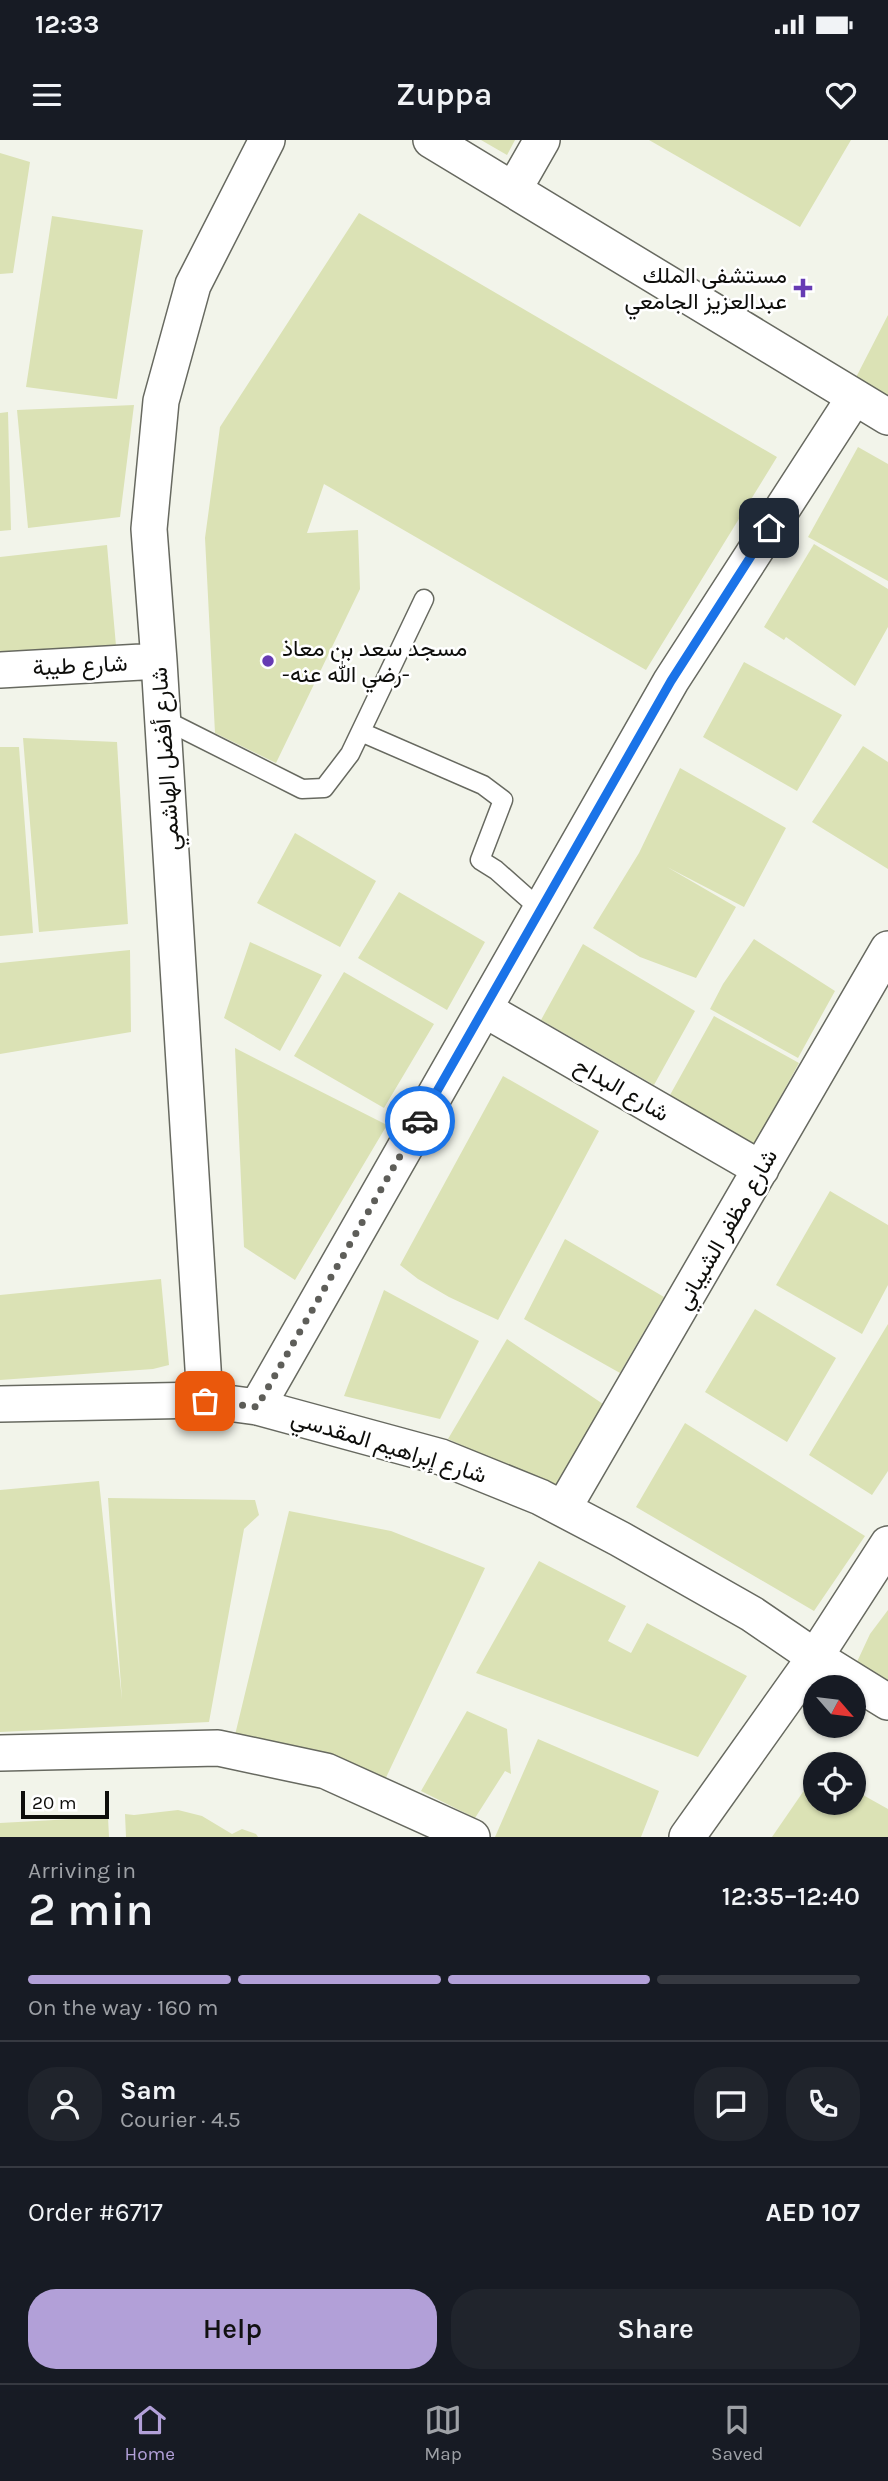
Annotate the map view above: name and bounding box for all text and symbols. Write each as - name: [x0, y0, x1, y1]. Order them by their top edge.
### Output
- text: 12:33: [35, 9, 99, 40]
- icon: menu: [28, 76, 66, 114]
- text: Zuppa: [396, 76, 492, 113]
- icon: heart: [822, 76, 860, 114]
- place label: مستشفى الملك عبدالعزيز الجامعي: [624, 262, 787, 320]
- marker: مستشفى الملك عبدالعزيز الجامعي: [793, 278, 813, 298]
- pin: [739, 498, 799, 558]
- icon: home: [750, 509, 788, 547]
- place label: مسجد سعد بن معاذ -رضي الله عنه-: [282, 635, 467, 693]
- street label: شارع طيبة: [32, 650, 128, 683]
- marker: مسجد سعد بن معاذ -رضي الله عنه-: [260, 653, 276, 669]
- street label: شارع أفضل الهاشمي: [146, 666, 190, 852]
- street label: شارع البداح: [569, 1052, 674, 1129]
- courier: [385, 1086, 455, 1156]
- icon: car: [401, 1102, 439, 1140]
- street label: شارع مظفر الشيباني: [670, 1144, 788, 1317]
- pin: [175, 1371, 235, 1431]
- icon: bag: [186, 1382, 224, 1420]
- street label: شارع إبراهيم المقدسي: [287, 1404, 490, 1494]
- north arrow: [803, 1675, 866, 1738]
- map controls: [803, 1675, 866, 1815]
- button: locate: [803, 1752, 866, 1815]
- scale bar: [21, 1788, 108, 1820]
- text: 20 m: [32, 1792, 77, 1814]
- text: Arriving in: [28, 1857, 136, 1884]
- text: 12:35–12:40: [722, 1881, 860, 1912]
- text: 2 min: [28, 1883, 154, 1937]
- text: On the way · 160 m: [28, 1994, 218, 2021]
- button: person: [28, 2067, 102, 2141]
- button: chat: [694, 2067, 768, 2141]
- button: phone: [786, 2067, 860, 2141]
- text: Sam: [120, 2075, 176, 2106]
- text: Courier · 4.5: [120, 2106, 241, 2133]
- text: Order #6717: [28, 2197, 163, 2228]
- text: AED 107: [765, 2197, 860, 2228]
- button: Help: [28, 2289, 437, 2369]
- button: Share: [451, 2289, 860, 2369]
- tab: Home: [124, 2401, 175, 2465]
- tab: Map: [424, 2401, 462, 2465]
- tab: Saved: [711, 2401, 764, 2465]

